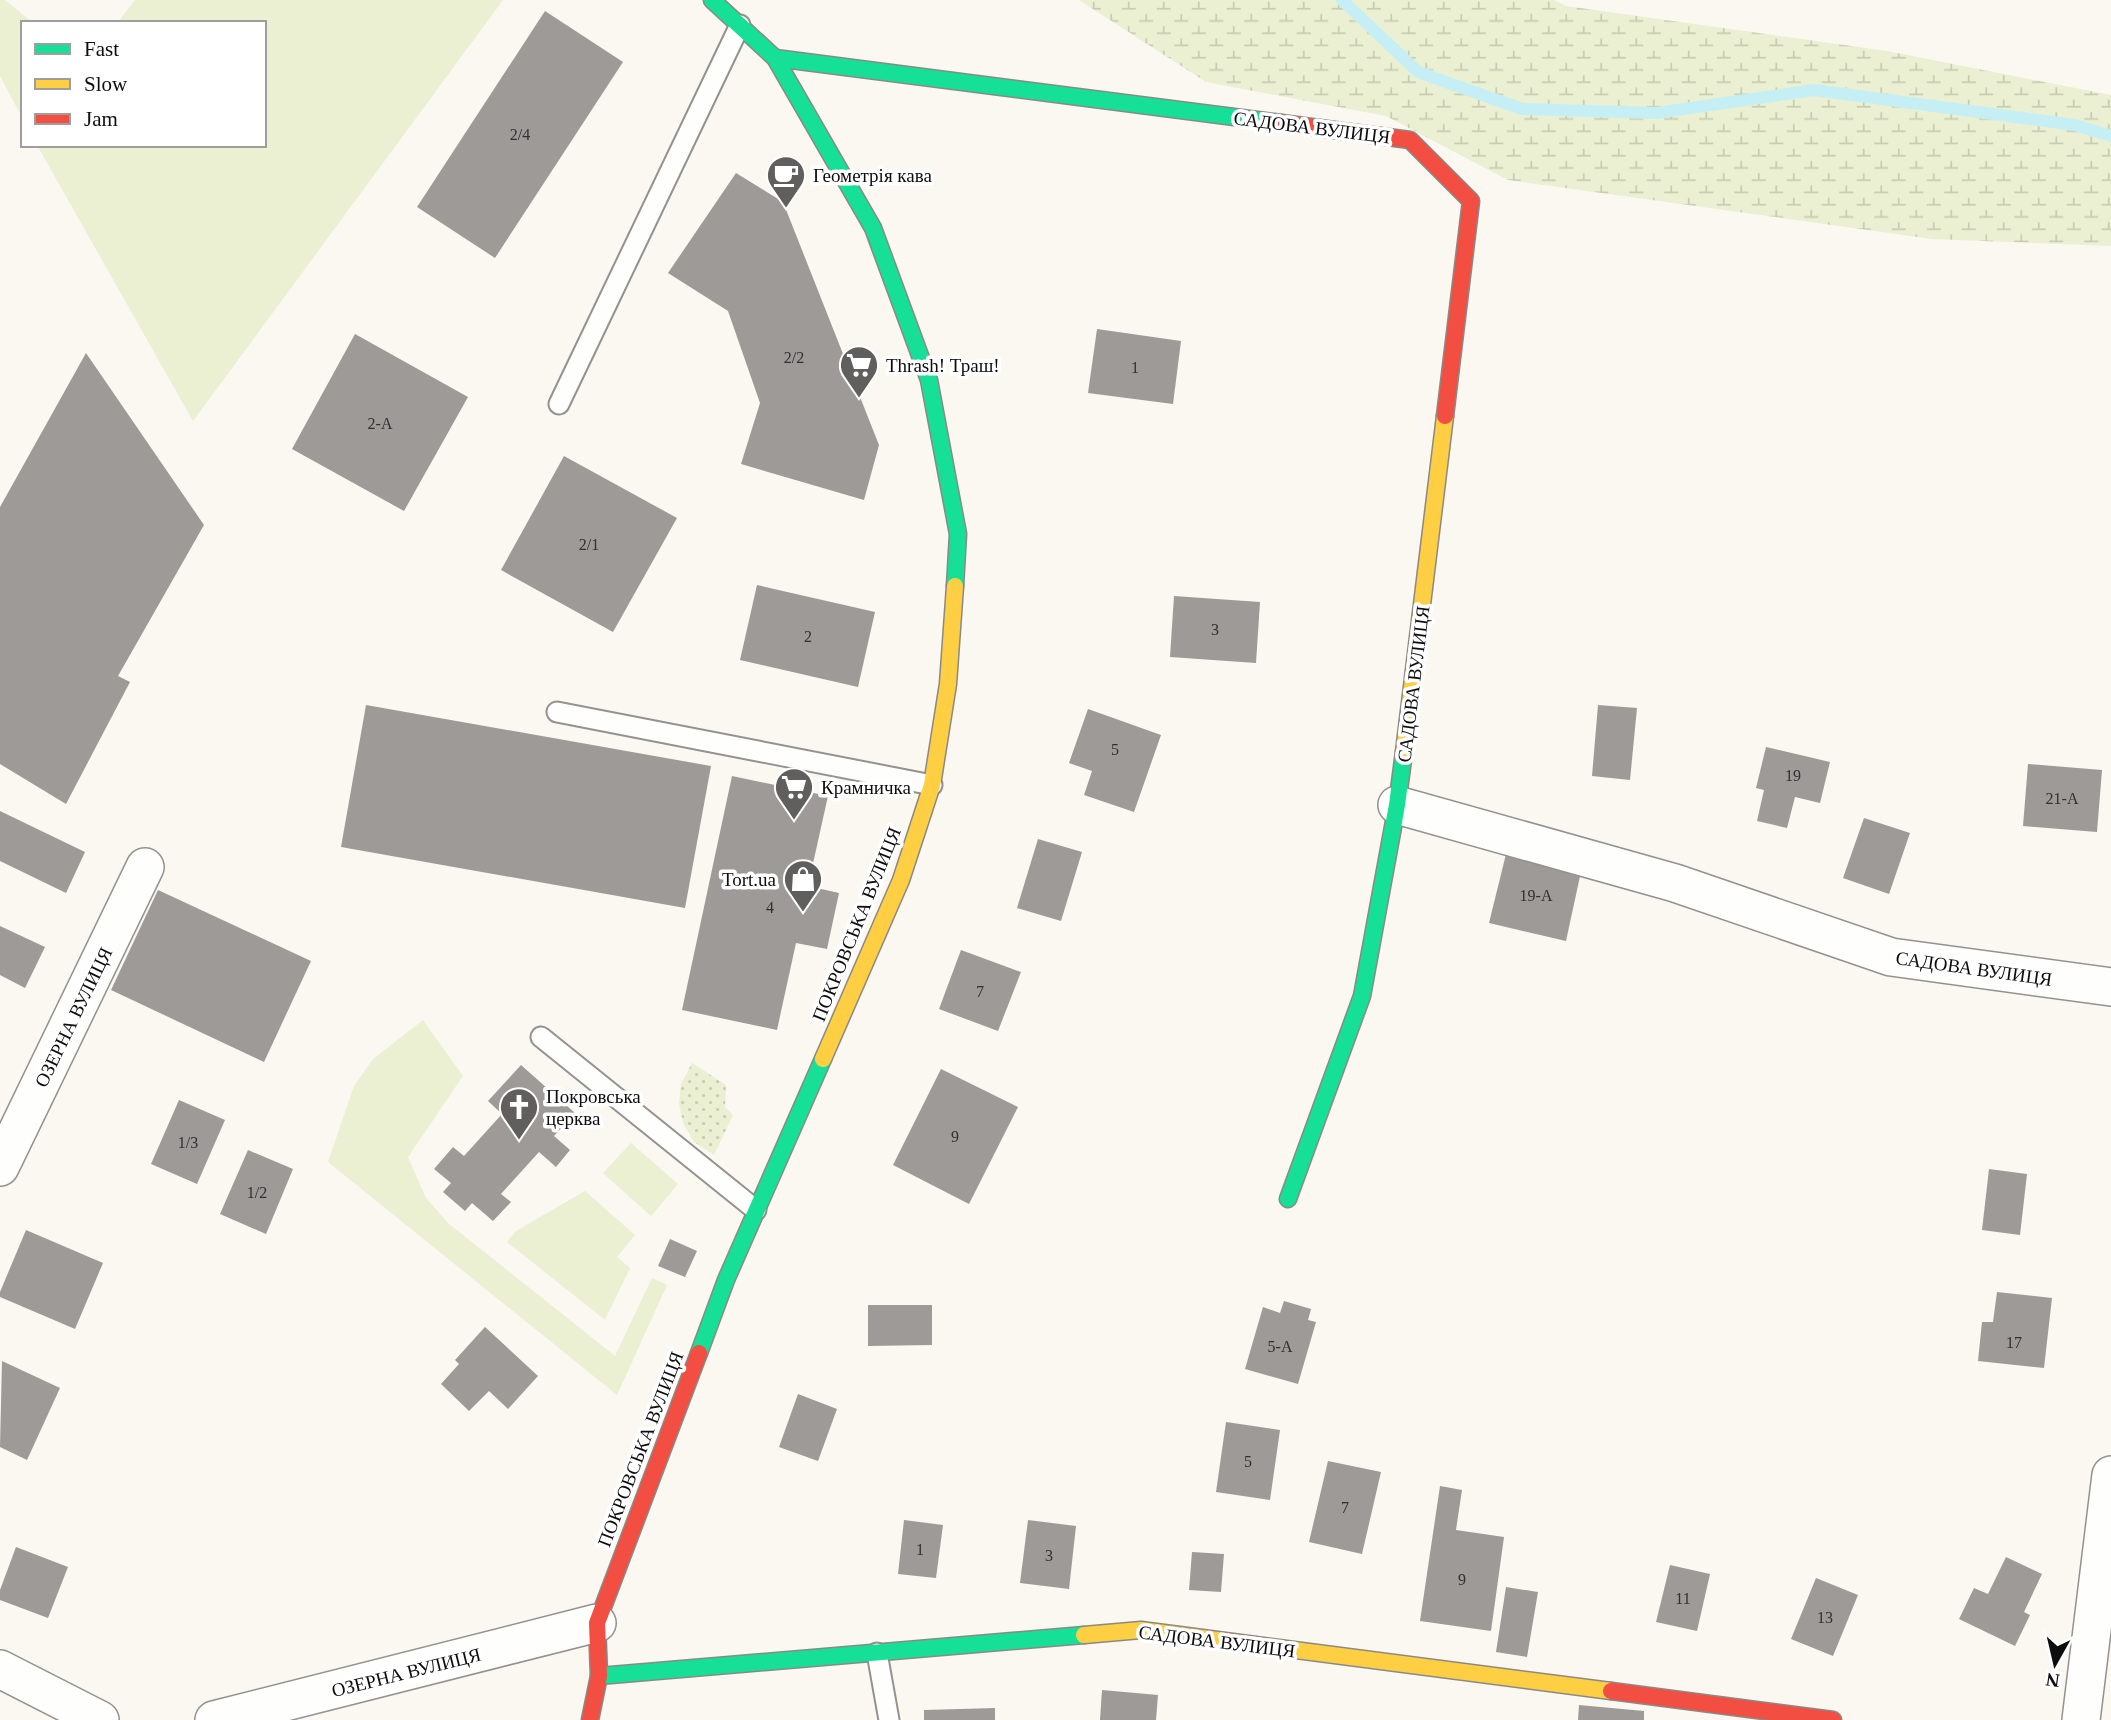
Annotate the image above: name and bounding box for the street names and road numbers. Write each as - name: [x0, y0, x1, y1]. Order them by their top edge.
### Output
- street label: САДОВА ВУЛИЦЯ: [1232, 107, 1392, 148]
- street label: САДОВА ВУЛИЦЯ: [1393, 604, 1434, 764]
- street label: ПОКРОВСЬКА ВУЛИЦЯ: [808, 824, 905, 1024]
- street label: ОЗЕРНА ВУЛИЦЯ: [30, 944, 117, 1091]
- street label: САДОВА ВУЛИЦЯ: [1894, 947, 2054, 990]
- street label: ПОКРОВСЬКА ВУЛИЦЯ: [593, 1348, 688, 1550]
- street label: САДОВА ВУЛИЦЯ: [1137, 1621, 1297, 1662]
- street label: ОЗЕРНА ВУЛИЦЯ: [329, 1644, 483, 1701]

